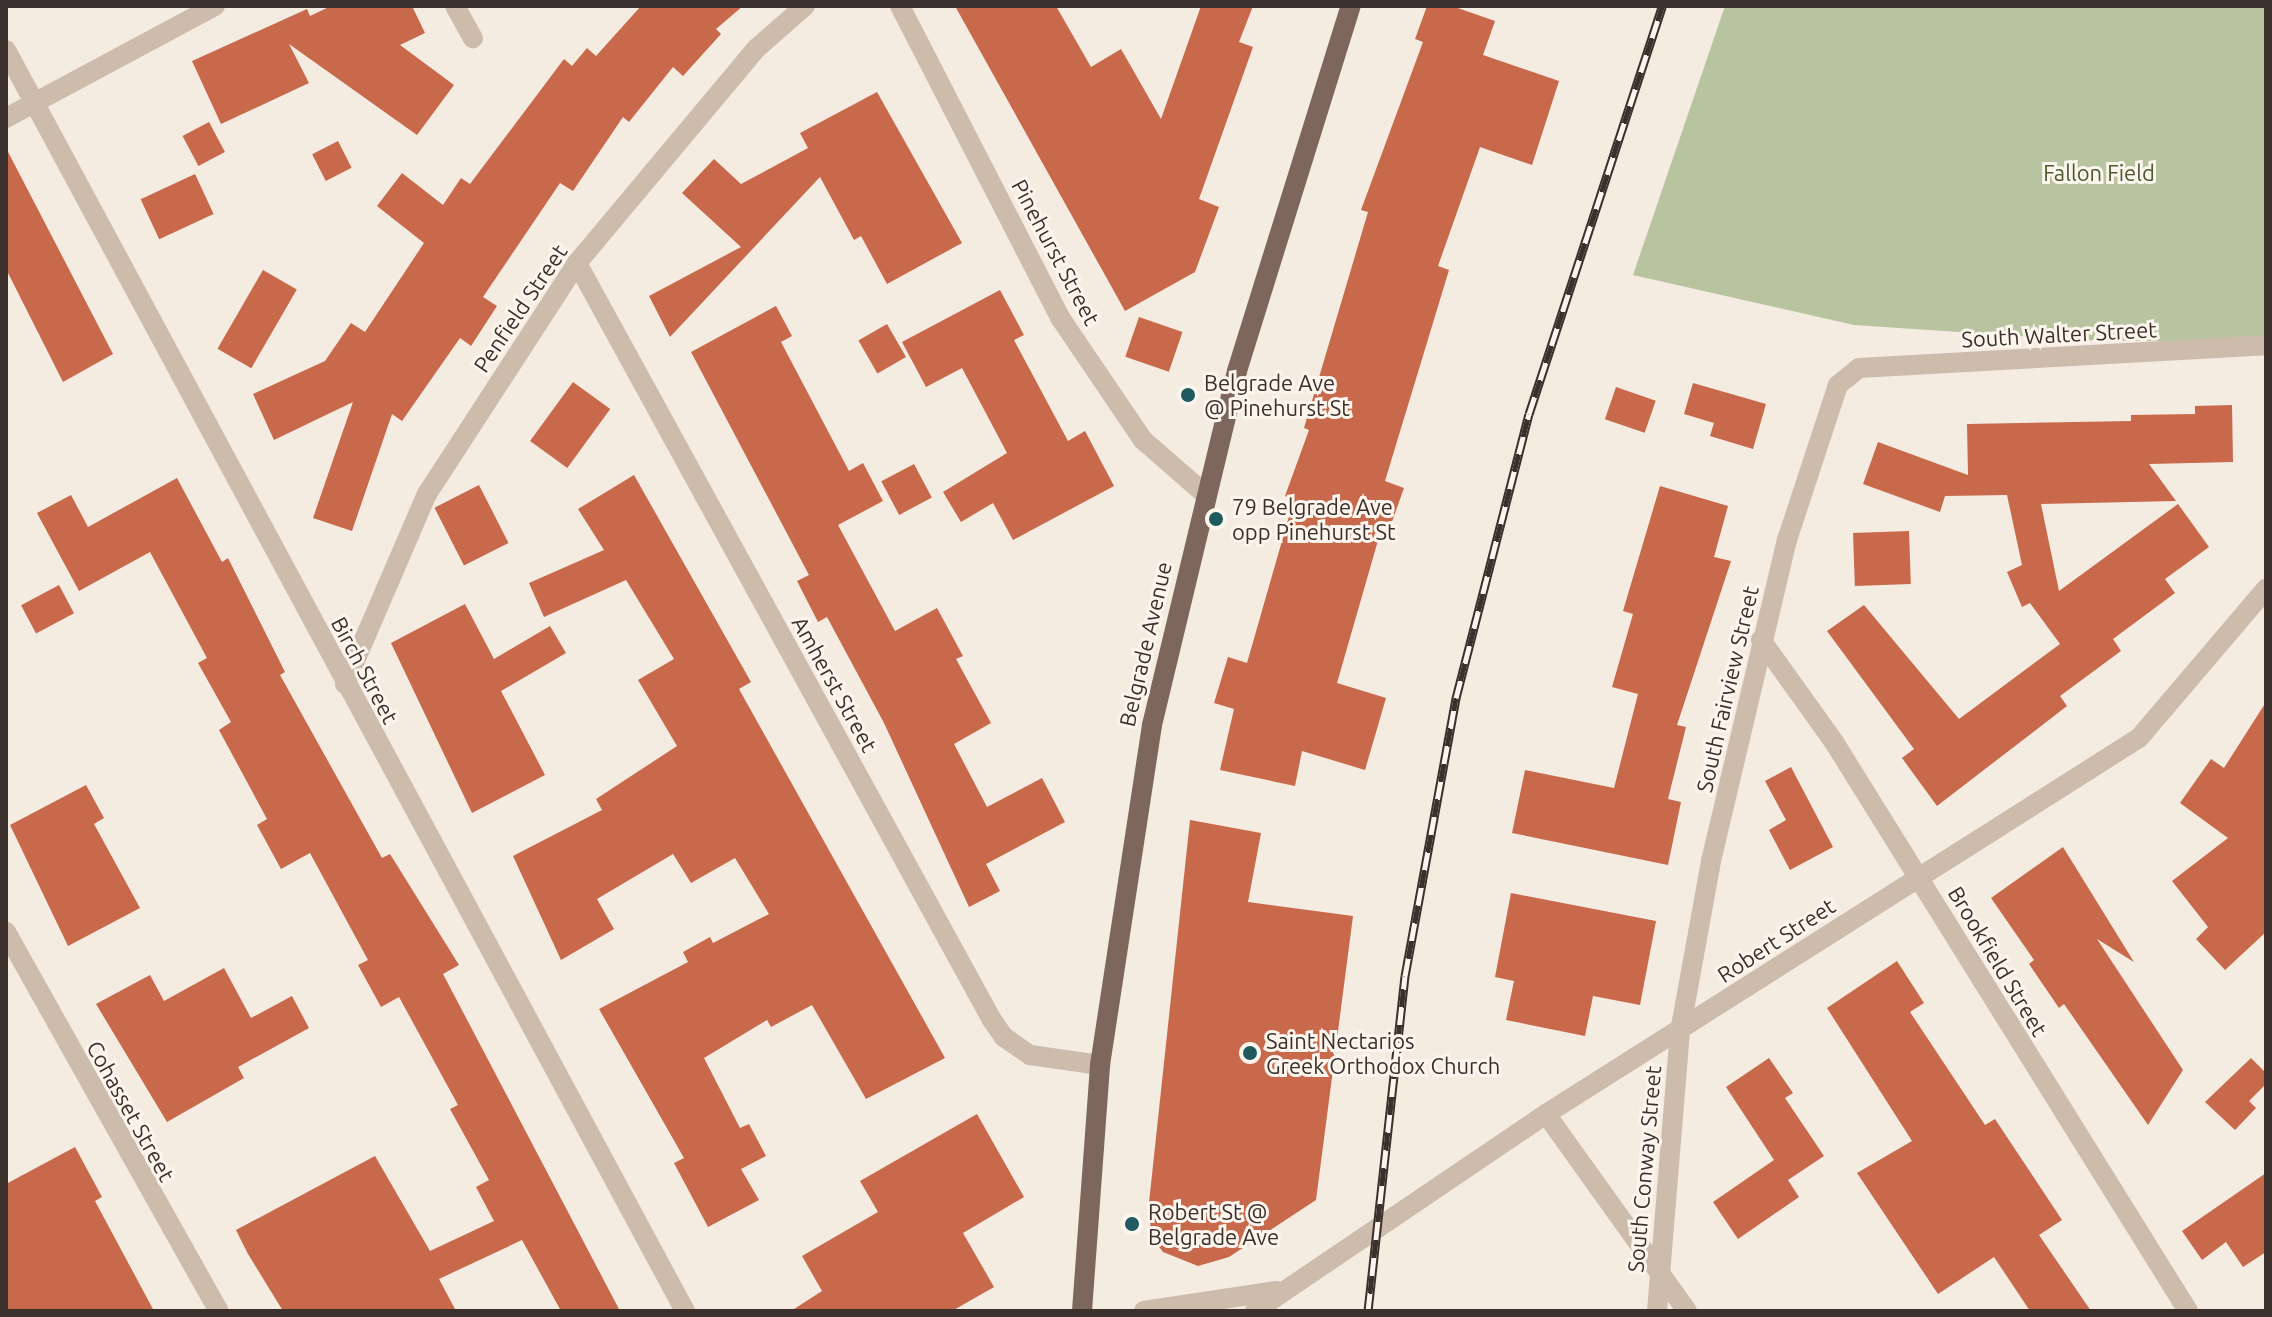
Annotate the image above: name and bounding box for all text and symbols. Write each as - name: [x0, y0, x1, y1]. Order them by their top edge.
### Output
- park label: Fallon Field: [2043, 160, 2155, 186]
- street label: Pinehurst Street: [1006, 175, 1106, 329]
- street label: Penfield Street: [468, 239, 572, 377]
- street label: South Walter Street: [1961, 316, 2157, 352]
- place label: Belgrade Ave @ Pinehurst St: [1204, 369, 1350, 420]
- marker: Belgrade Ave @ Pinehurst St: [1179, 386, 1197, 404]
- place label: 79 Belgrade Ave opp Pinehurst St: [1232, 493, 1396, 544]
- marker: 79 Belgrade Ave opp Pinehurst St: [1207, 510, 1225, 528]
- street label: Belgrade Avenue: [1113, 559, 1177, 729]
- street label: South Fairview Street: [1690, 583, 1764, 795]
- street label: Birch Street: [326, 612, 404, 728]
- street label: Amherst Street: [787, 612, 883, 756]
- street label: Brookfield Street: [1943, 881, 2053, 1041]
- street label: Robert Street: [1712, 892, 1840, 988]
- place label: Saint Nectarios Greek Orthodox Church: [1266, 1027, 1500, 1078]
- street label: Cohasset Street: [82, 1036, 180, 1186]
- marker: Saint Nectarios Greek Orthodox Church: [1241, 1044, 1259, 1062]
- street label: South Conway Street: [1622, 1065, 1666, 1273]
- place label: Robert St @ Belgrade Ave: [1148, 1198, 1279, 1250]
- marker: Robert St @ Belgrade Ave: [1123, 1215, 1141, 1233]

